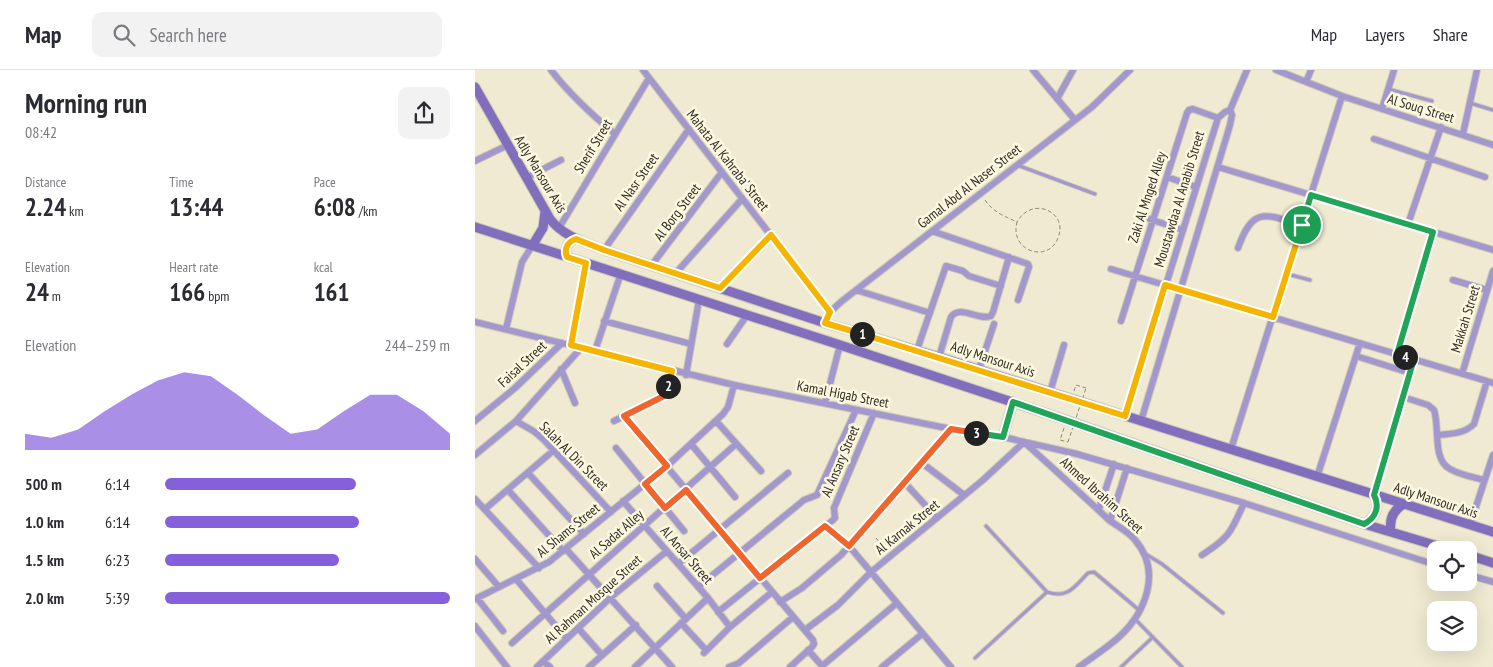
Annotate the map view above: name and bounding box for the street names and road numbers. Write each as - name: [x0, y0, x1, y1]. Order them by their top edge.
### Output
- street label: Al Souq Street: [1385, 89, 1457, 127]
- street label: Mahata Al Kahraba' Street: [683, 106, 773, 215]
- street label: Sherif Street: [570, 115, 616, 177]
- street label: Moustawdaa Al Anabib Street: [1150, 129, 1208, 269]
- street label: Adly Mansour Axis: [511, 132, 571, 216]
- street label: Gamal Abd Al Naser Street: [914, 140, 1025, 232]
- street label: Zaki Al Mnged Alley: [1124, 148, 1170, 245]
- street label: Al Nasr Street: [610, 149, 663, 214]
- street label: Al Borg Street: [650, 180, 705, 244]
- street label: Makkah Street: [1446, 283, 1484, 355]
- street label: Faisal Street: [494, 337, 550, 391]
- street label: Adly Mansour Axis: [949, 337, 1038, 381]
- street label: Kamal Higab Street: [795, 376, 891, 412]
- street label: Salah Al Din Street: [536, 418, 612, 494]
- street label: Al Ansary Street: [817, 422, 863, 500]
- street label: Ahmed Ibrahim Street: [1057, 453, 1147, 537]
- street label: Adly Mansour Axis: [1392, 478, 1481, 522]
- street label: Al Karnak Street: [871, 495, 943, 558]
- street label: Al Shams Street: [533, 499, 603, 561]
- street label: Al Sadat Alley: [585, 505, 648, 563]
- street label: Al Ansar Street: [657, 522, 717, 588]
- street label: Al Rahman Mosque Street: [541, 550, 645, 647]

